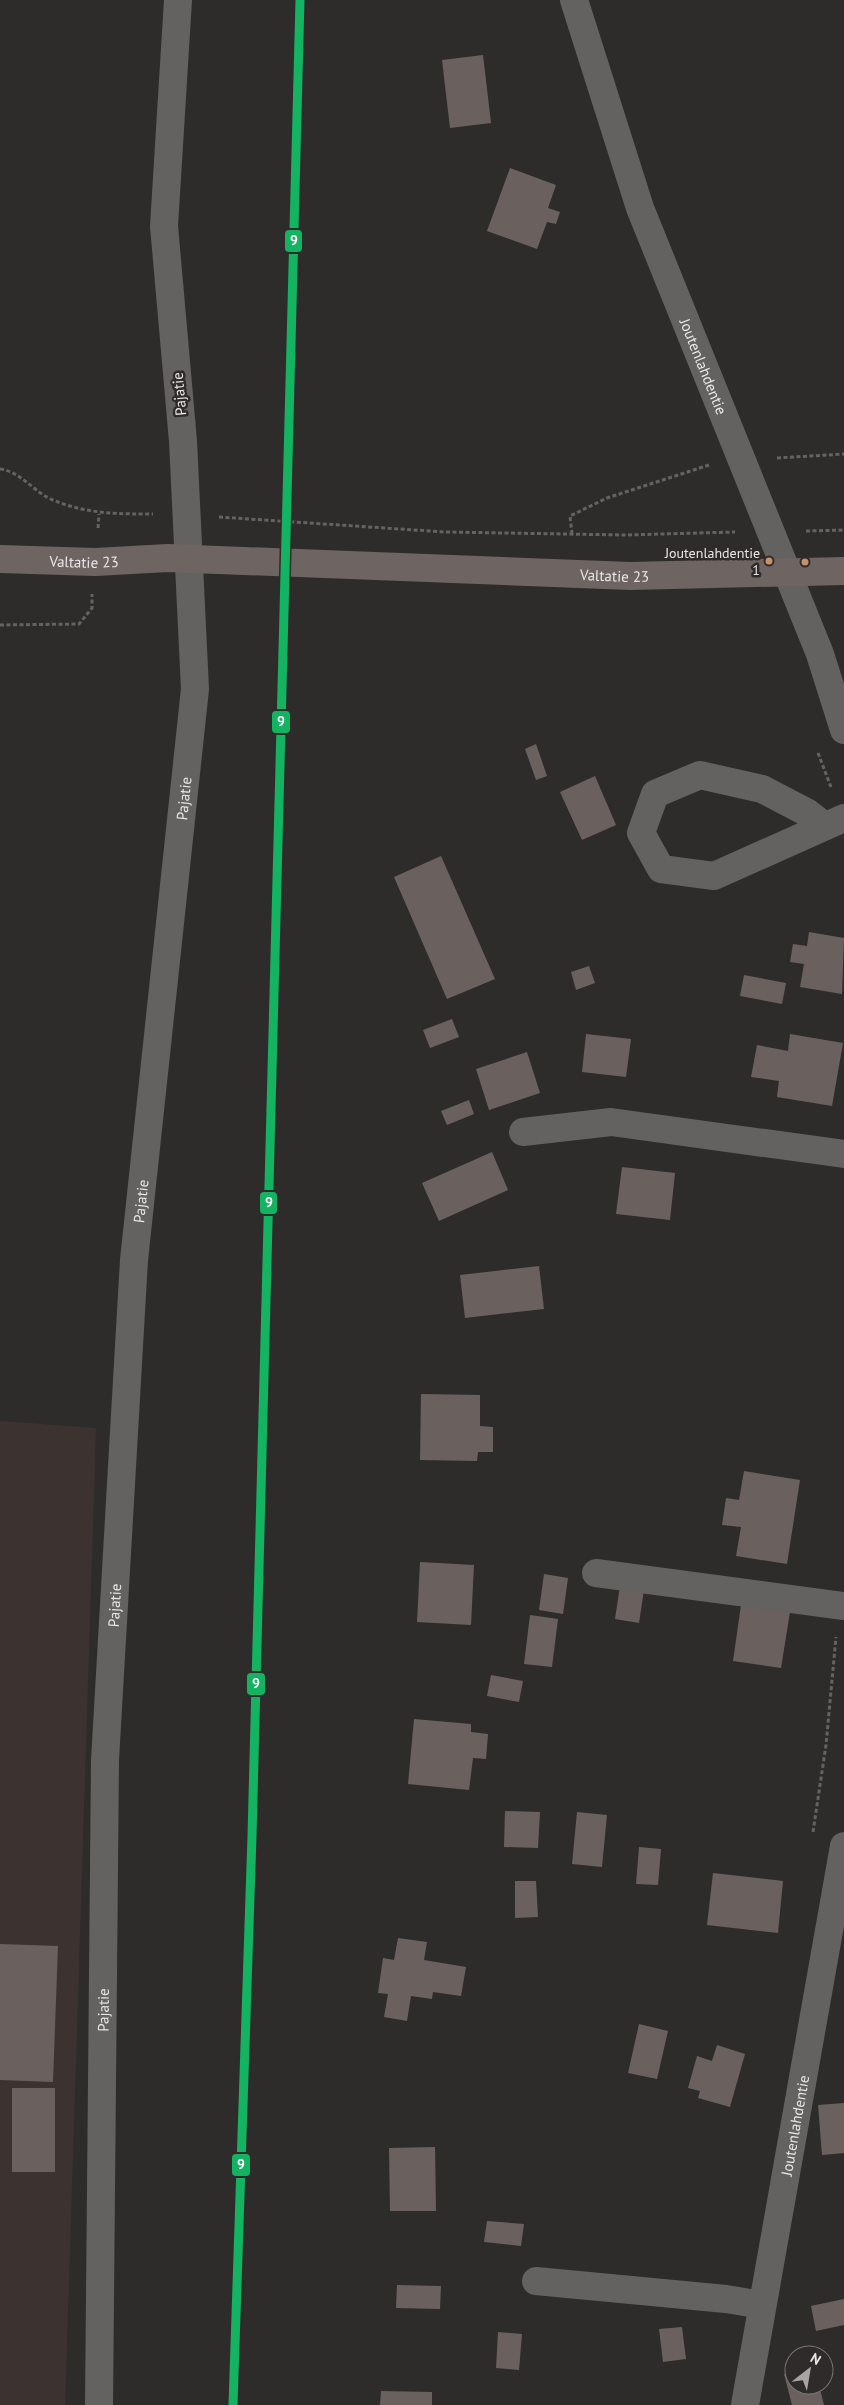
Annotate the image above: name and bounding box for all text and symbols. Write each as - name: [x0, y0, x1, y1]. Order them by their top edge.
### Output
- line badge: 9: [284, 229, 303, 253]
- text: 9: [290, 231, 298, 249]
- street label: Joutenlahdentie: [676, 315, 732, 417]
- street label: Pajatie: [168, 372, 190, 416]
- place label: Joutenlahdentie 1: [664, 544, 760, 579]
- street label: Valtatie 23: [48, 551, 119, 572]
- marker: Joutenlahdentie 1: [764, 556, 774, 566]
- unlabelled marker: [800, 557, 810, 567]
- street label: Valtatie 23: [579, 565, 649, 586]
- line badge: 9: [271, 710, 291, 734]
- text: 9: [277, 712, 285, 730]
- street label: Pajatie: [172, 776, 195, 821]
- street label: Pajatie: [129, 1179, 152, 1224]
- line badge: 9: [259, 1191, 278, 1215]
- text: 9: [265, 1193, 273, 1211]
- street label: Pajatie: [103, 1583, 125, 1628]
- line badge: 9: [246, 1672, 266, 1696]
- text: 9: [252, 1674, 260, 1692]
- street label: Pajatie: [93, 1988, 112, 2032]
- street label: Joutenlahdentie: [776, 2073, 813, 2178]
- line badge: 9: [231, 2153, 251, 2177]
- text: 9: [237, 2155, 245, 2173]
- north arrow: [784, 2345, 834, 2395]
- text: N: [807, 2349, 824, 2369]

